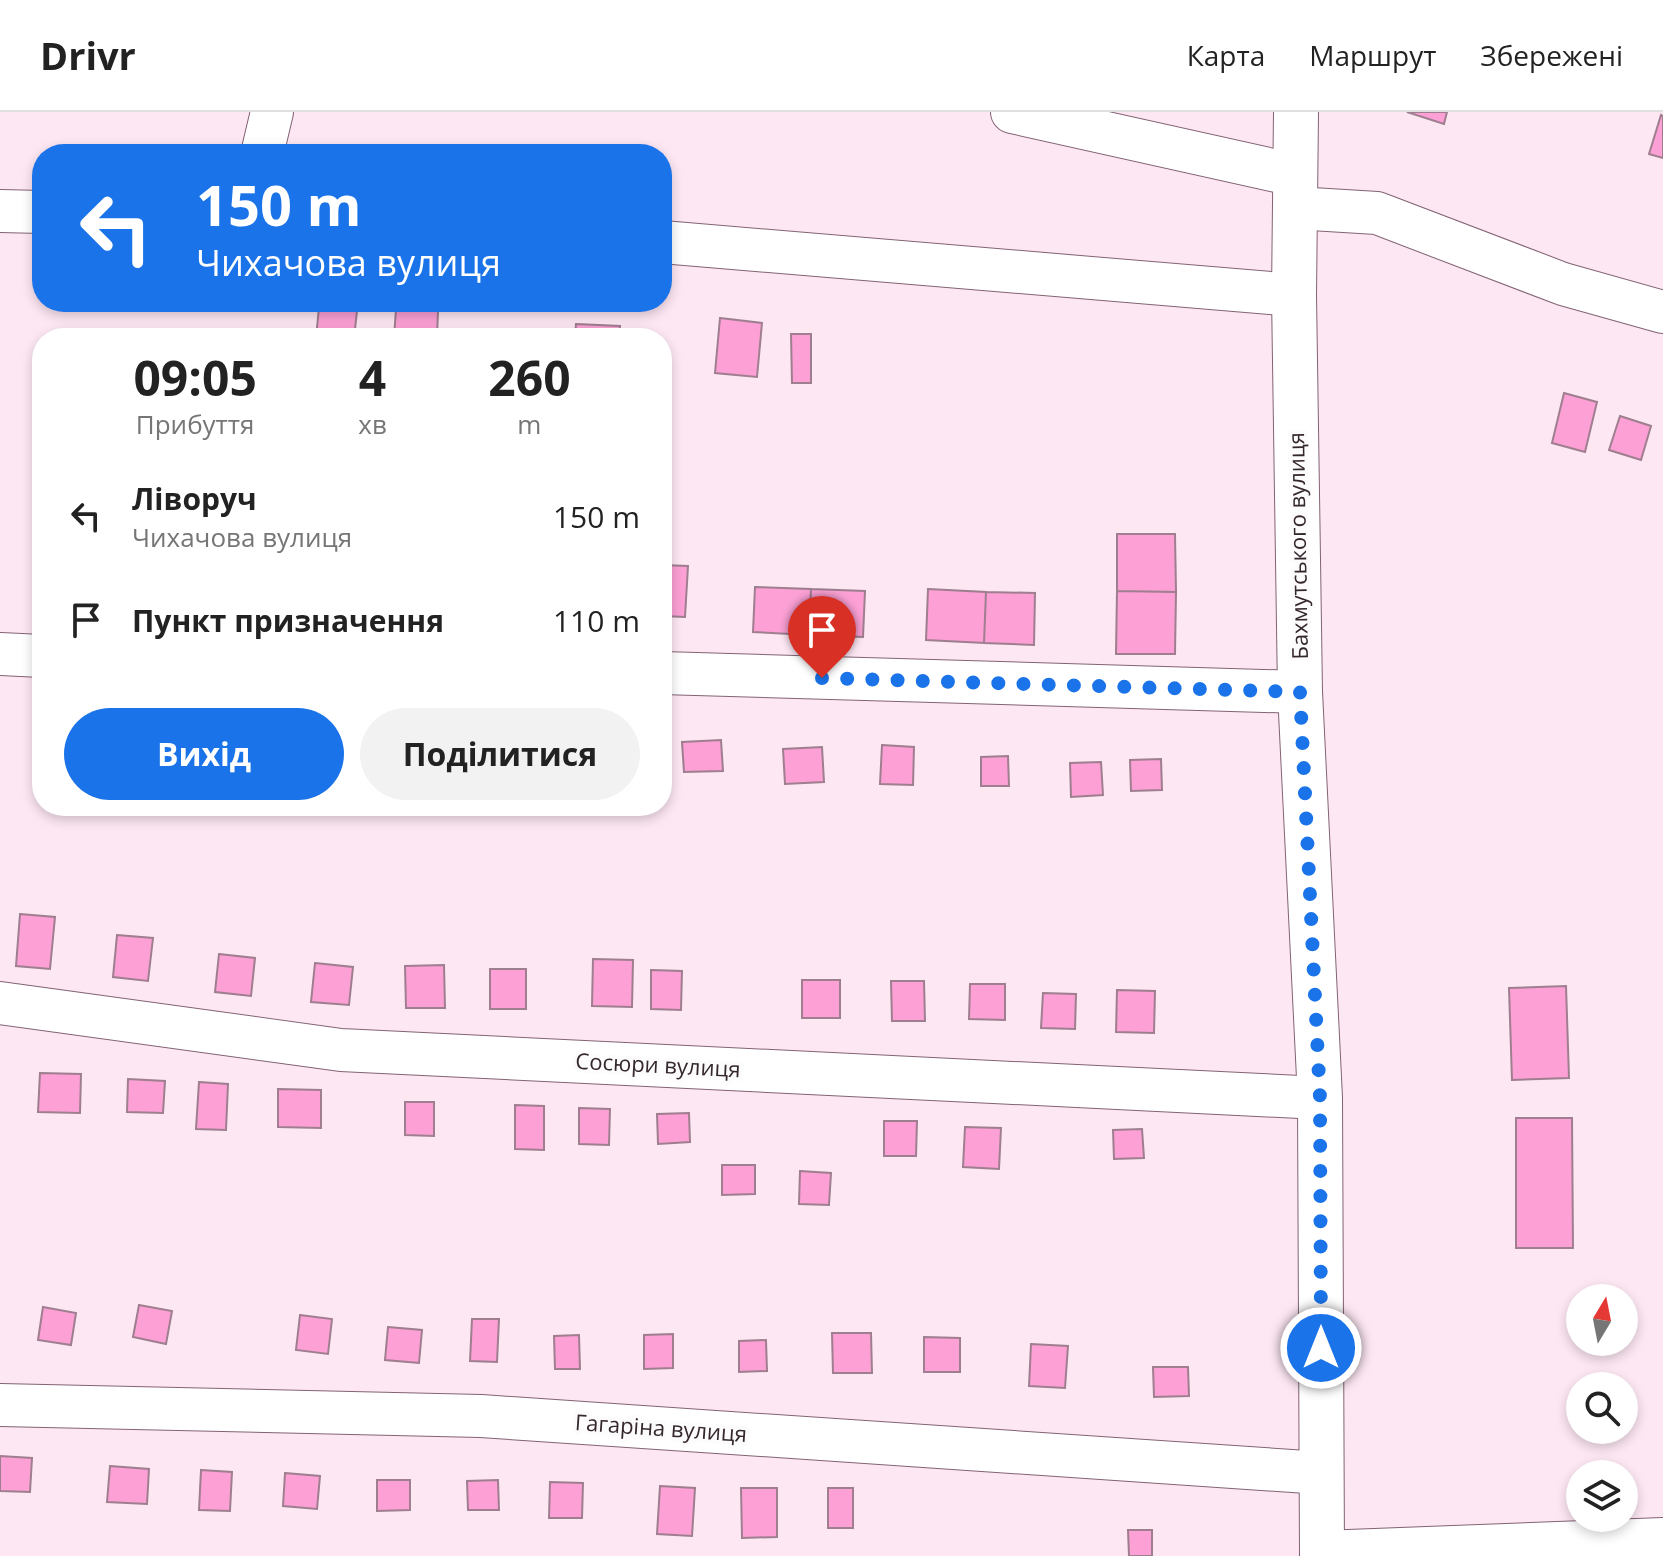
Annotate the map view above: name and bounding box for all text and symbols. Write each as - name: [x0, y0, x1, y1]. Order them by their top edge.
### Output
- text: Drivr: [40, 29, 136, 81]
- text: Карта: [1187, 36, 1265, 74]
- text: Маршрут: [1309, 36, 1436, 74]
- text: Збережені: [1480, 36, 1623, 74]
- text: 150 m: [196, 166, 362, 242]
- icon: left: [64, 176, 168, 280]
- text: Чихачова вулиця: [196, 238, 501, 287]
- text: 09:05: [133, 345, 257, 410]
- text: 4: [359, 345, 386, 410]
- text: 260: [488, 345, 571, 410]
- text: Прибуття: [136, 406, 255, 442]
- text: хв: [358, 406, 387, 442]
- text: m: [517, 406, 541, 442]
- street label: Бахмутського вулиця: [1280, 432, 1314, 660]
- text: Ліворуч: [132, 478, 257, 519]
- icon: left: [64, 494, 108, 538]
- text: 150 m: [553, 496, 640, 537]
- text: Чихачова вулиця: [132, 519, 352, 555]
- pin: [788, 596, 856, 678]
- icon: arrive: [64, 598, 108, 642]
- text: Пункт призначення: [132, 600, 444, 641]
- text: 110 m: [553, 600, 640, 641]
- icon: arrive: [800, 608, 844, 652]
- button: Вихід: [64, 708, 344, 800]
- button: Поділитися: [360, 708, 640, 800]
- street label: Сосюри вулиця: [575, 1045, 741, 1083]
- north arrow: [1566, 1284, 1638, 1356]
- map controls: [1566, 1284, 1638, 1532]
- position arrow: [1279, 1306, 1363, 1390]
- button: search: [1566, 1372, 1638, 1444]
- street label: Гагаріна вулиця: [574, 1406, 748, 1448]
- button: layers: [1566, 1460, 1638, 1532]

